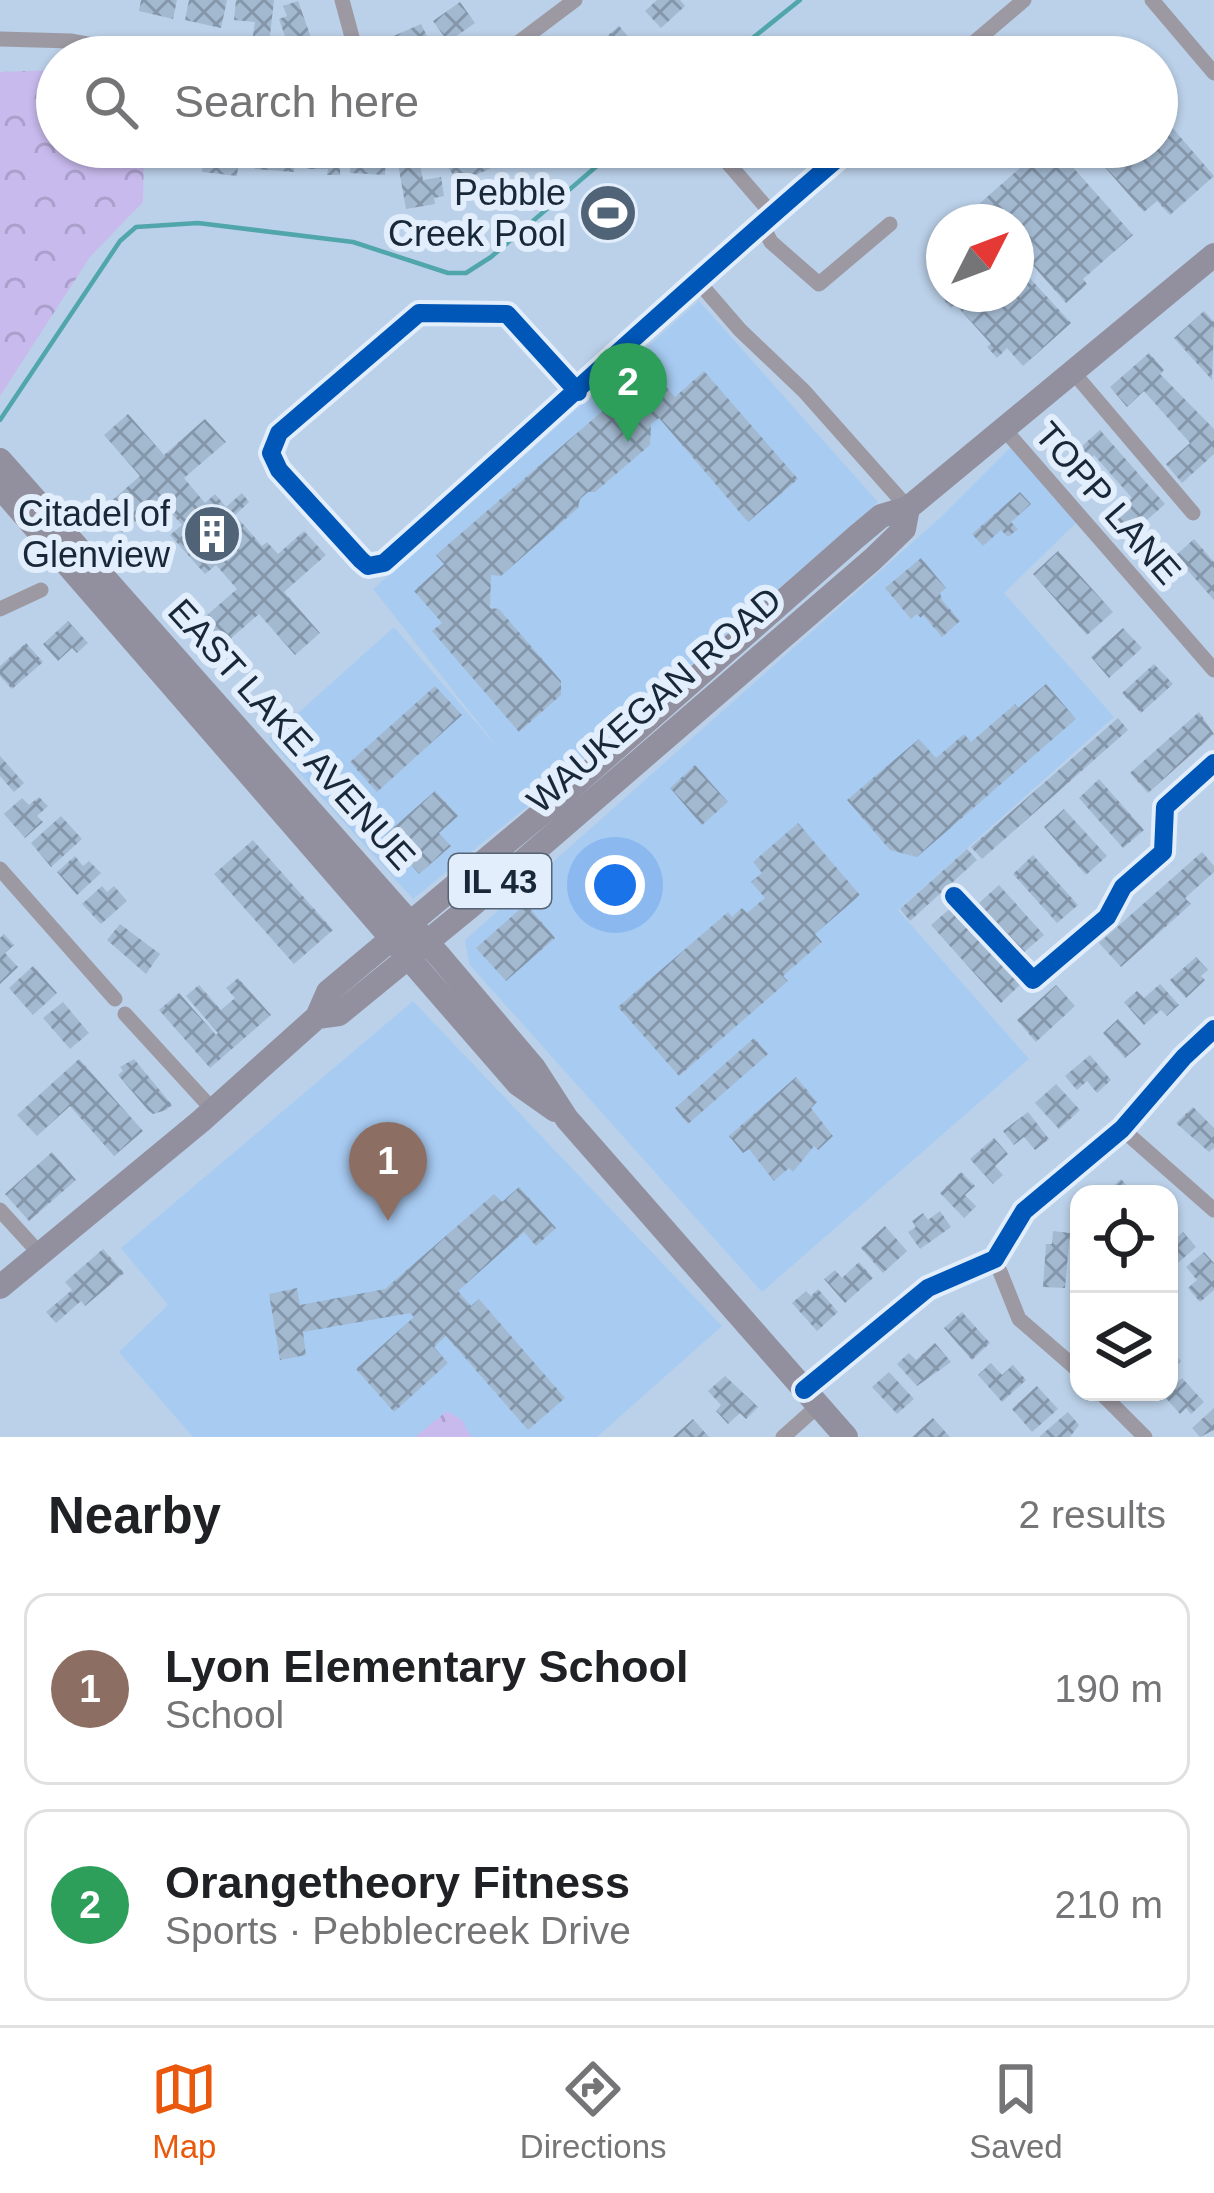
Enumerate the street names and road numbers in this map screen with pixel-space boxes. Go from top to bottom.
street label: TOPP LANE [1027,414,1189,592]
street label: WAUKEGAN ROAD [519,579,789,821]
street label: EAST LAKE AVENUE [160,591,424,877]
road number: IL 43 [449,854,551,908]

